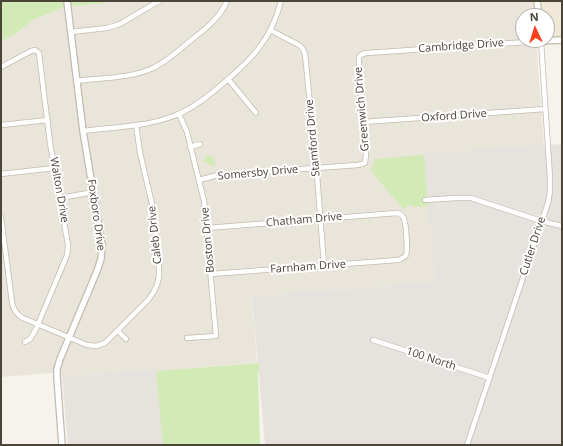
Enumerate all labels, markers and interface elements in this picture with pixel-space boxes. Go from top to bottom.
north arrow [515,8,555,48]
text: N [529,9,539,24]
street label: Cambridge Drive [418,36,504,56]
street label: Greenwich Drive [352,66,372,152]
street label: Stamford Drive [303,99,323,177]
street label: Oxford Drive [421,107,487,125]
street label: Walton Drive [47,156,71,224]
street label: Somersby Drive [217,163,299,183]
street label: Foxboro Drive [84,178,108,252]
street label: Caleb Drive [145,205,165,265]
street label: Boston Drive [199,207,217,273]
street label: Chatham Drive [265,210,343,230]
street label: Cutler Drive [517,215,549,277]
street label: Farnham Drive [270,258,346,276]
street label: 100 North [404,345,458,373]

